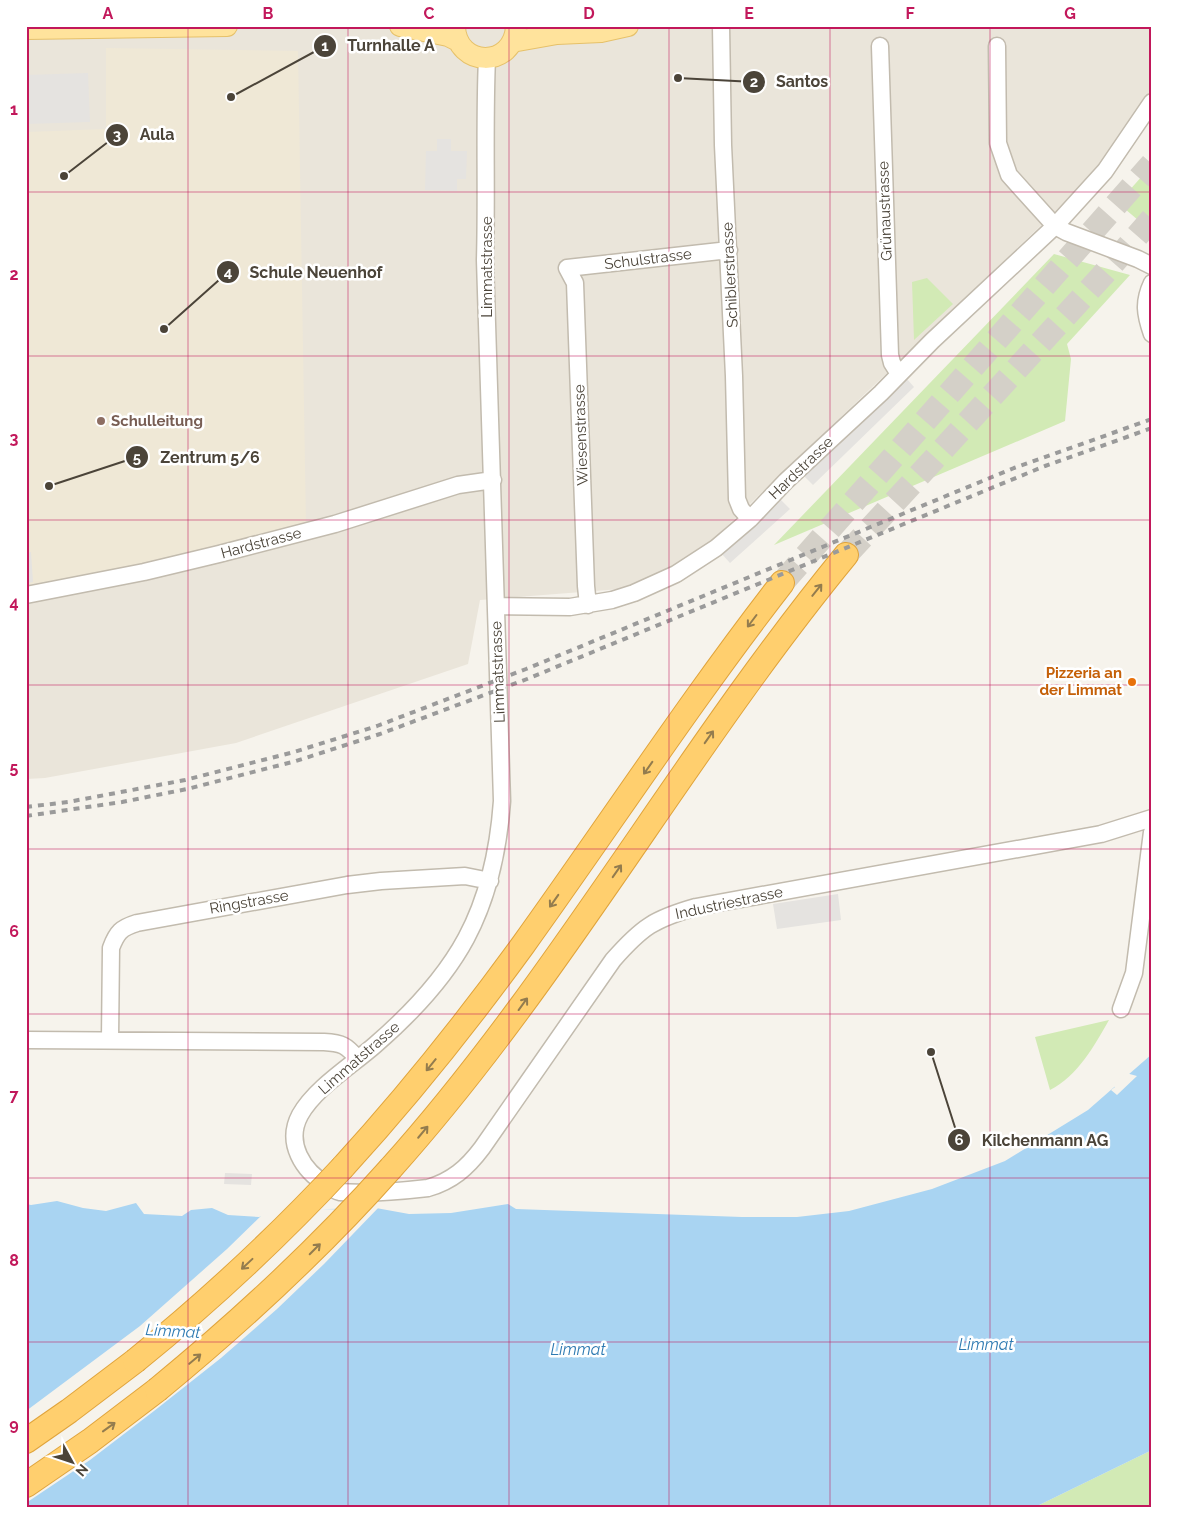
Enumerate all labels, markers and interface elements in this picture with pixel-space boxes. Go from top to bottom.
text: A [103,4,114,23]
text: B [263,4,274,23]
text: C [424,4,435,23]
text: D [583,4,595,23]
text: E [744,4,754,23]
text: F [905,4,915,23]
text: G [1064,4,1076,23]
callout: Turnhalle A [312,30,445,61]
text: Turnhalle A [347,36,435,55]
text: 1 [321,37,329,55]
callout: Santos [741,66,838,97]
text: Santos [776,72,828,91]
text: 2 [750,73,758,91]
text: 1 [10,100,18,119]
callout: Aula [104,119,184,150]
text: Aula [140,125,174,144]
text: 3 [113,126,121,144]
street label: Grünaustrasse [874,161,896,261]
street label: Limmatstrasse [478,216,496,318]
street label: Schiblerstrasse [718,222,742,328]
street label: Schulstrasse [603,245,693,273]
callout: Schule Neuenhof [215,256,393,287]
text: 4 [224,263,233,281]
text: Schule Neuenhof [250,263,384,282]
text: 2 [9,265,19,284]
street label: Wiesenstrasse [570,384,592,486]
place label: Schulleitung [111,412,203,430]
marker: Schulleitung [95,415,107,427]
text: 3 [10,429,19,448]
street label: Hardstrasse [765,433,837,503]
callout: Zentrum 5/6 [125,442,269,473]
text: Zentrum 5/6 [160,448,260,467]
text: 5 [133,449,141,467]
street label: Hardstrasse [219,524,303,562]
one-way arrow [812,584,823,597]
text: 4 [9,593,19,612]
one-way arrow [747,614,757,628]
street label: Limmatstrasse [487,621,509,723]
place label: Pizzeria an der Limmat [1039,664,1122,699]
marker: Pizzeria an der Limmat [1126,676,1138,688]
one-way arrow [704,730,714,744]
text: 5 [10,758,19,777]
one-way arrow [643,761,653,775]
one-way arrow [612,864,622,878]
street label: Industriestrasse [674,883,785,923]
street label: Ringstrasse [208,886,290,918]
one-way arrow [549,894,559,908]
text: 6 [9,922,19,941]
one-way arrow [518,997,528,1011]
street label: Limmatstrasse [315,1018,403,1098]
one-way arrow [426,1058,437,1071]
text: 7 [10,1086,19,1105]
callout: Kilchenmann AG [947,1124,1119,1155]
one-way arrow [418,1125,429,1138]
text: 6 [954,1131,964,1149]
text: Kilchenmann AG [982,1131,1108,1150]
one-way arrow [309,1243,321,1255]
text: 8 [9,1251,19,1270]
one-way arrow [241,1258,253,1270]
water label: Limmat [145,1320,202,1342]
water label: Limmat [958,1335,1014,1354]
water label: Limmat [550,1340,606,1359]
one-way arrow [188,1353,201,1364]
text: 9 [9,1415,19,1434]
one-way arrow [102,1421,115,1432]
north arrow [48,1436,98,1486]
text: N [72,1461,92,1480]

